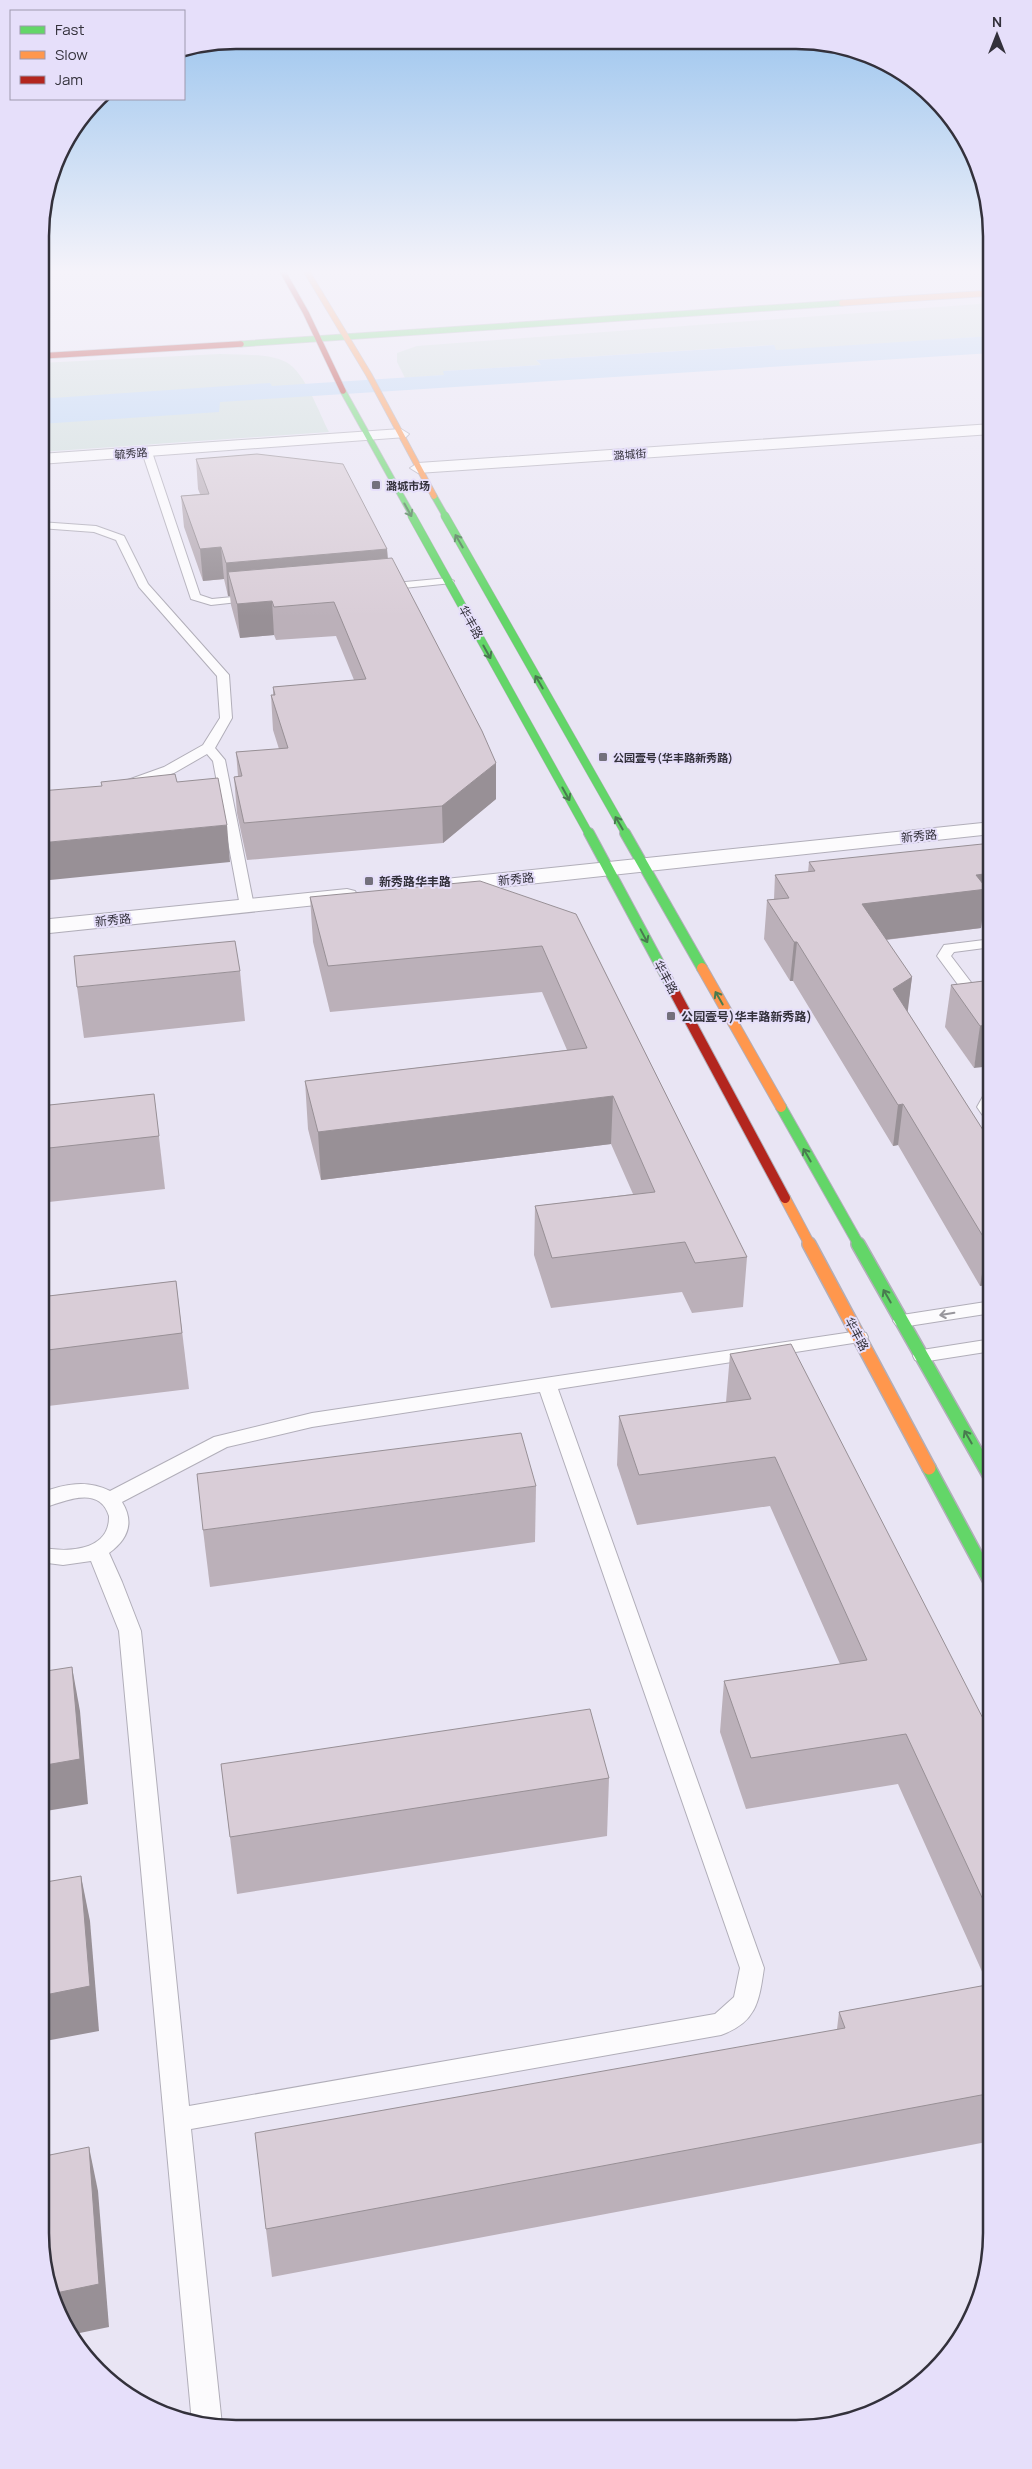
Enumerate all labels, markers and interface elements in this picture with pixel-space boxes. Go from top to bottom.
legend [10,10,185,100]
north arrow [972,10,1022,60]
text: N [992,12,1002,31]
text: Fast [55,19,84,40]
text: Slow [55,44,88,65]
text: Jam [55,69,83,90]
street label: 毓秀路 [114,444,148,462]
street label: 潞城街 [613,445,647,463]
place label: 潞城市场 [386,478,430,493]
marker: 潞城市场 [370,479,382,491]
one-way arrow [404,502,414,516]
one-way arrow [454,533,464,548]
street label: 华丰路 [455,602,487,642]
one-way arrow [483,644,493,658]
one-way arrow [534,675,544,690]
place label: 公园壹号(华丰路新秀路) [613,750,733,765]
marker: 公园壹号(华丰路新秀路) [597,751,609,763]
one-way arrow [562,786,572,800]
one-way arrow [614,817,624,831]
street label: 新秀路 [900,826,938,846]
street label: 新秀路 [497,869,535,889]
place label: 新秀路华丰路 [379,873,451,890]
marker: 新秀路华丰路 [363,875,375,887]
street label: 新秀路 [94,910,132,930]
one-way arrow [640,928,650,943]
street label: 华丰路 [650,957,682,997]
one-way arrow [713,992,723,1006]
place label: 公园壹号)华丰路新秀路) [681,1008,812,1025]
marker: 公园壹号)华丰路新秀路) [665,1010,677,1022]
one-way arrow [802,1148,812,1162]
one-way arrow [882,1290,892,1304]
one-way arrow [939,1309,955,1319]
street label: 华丰路 [841,1314,873,1354]
one-way arrow [962,1431,972,1445]

